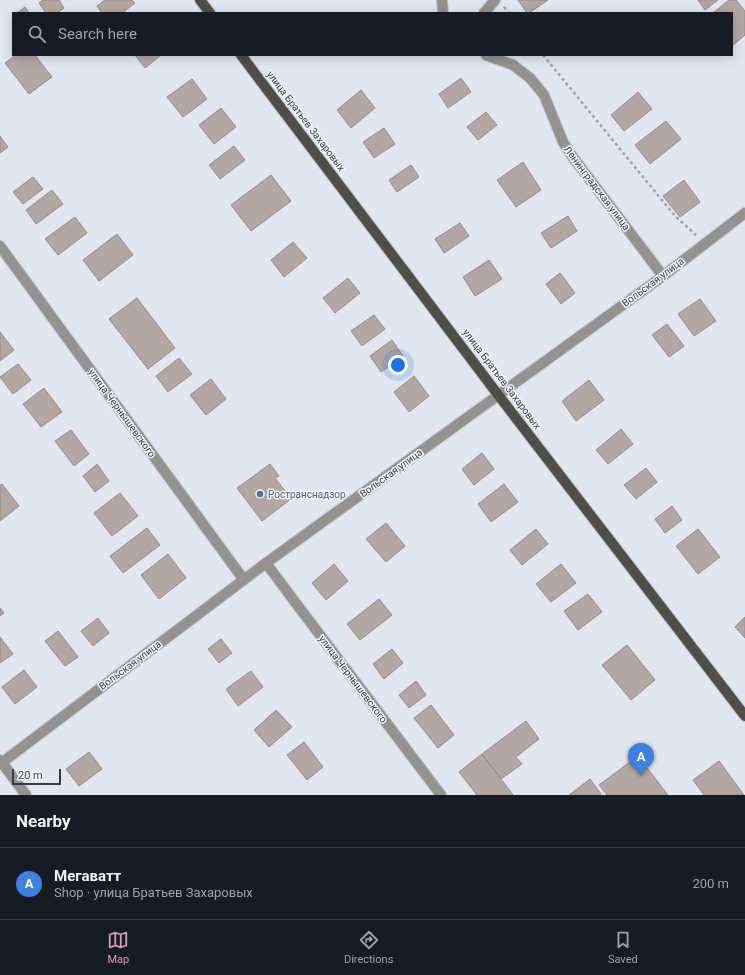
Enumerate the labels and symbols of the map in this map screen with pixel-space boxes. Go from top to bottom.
street label: улица Братьев Захаровых [265,69,347,173]
street label: Ленинградская улица [562,144,632,232]
street label: Вольская улица [620,255,686,309]
street label: улица Братьев Захаровых [461,327,543,431]
your location [388,355,408,375]
street label: улица Чернышевского [86,367,158,460]
street label: Вольская улица [358,447,424,499]
marker: Ространснадзор [255,489,265,499]
place label: Ространснадзор [268,489,346,500]
street label: улица Чернышевского [317,633,390,725]
street label: Вольская улица [97,638,163,692]
pin: A [628,743,654,776]
scale bar [12,767,61,786]

